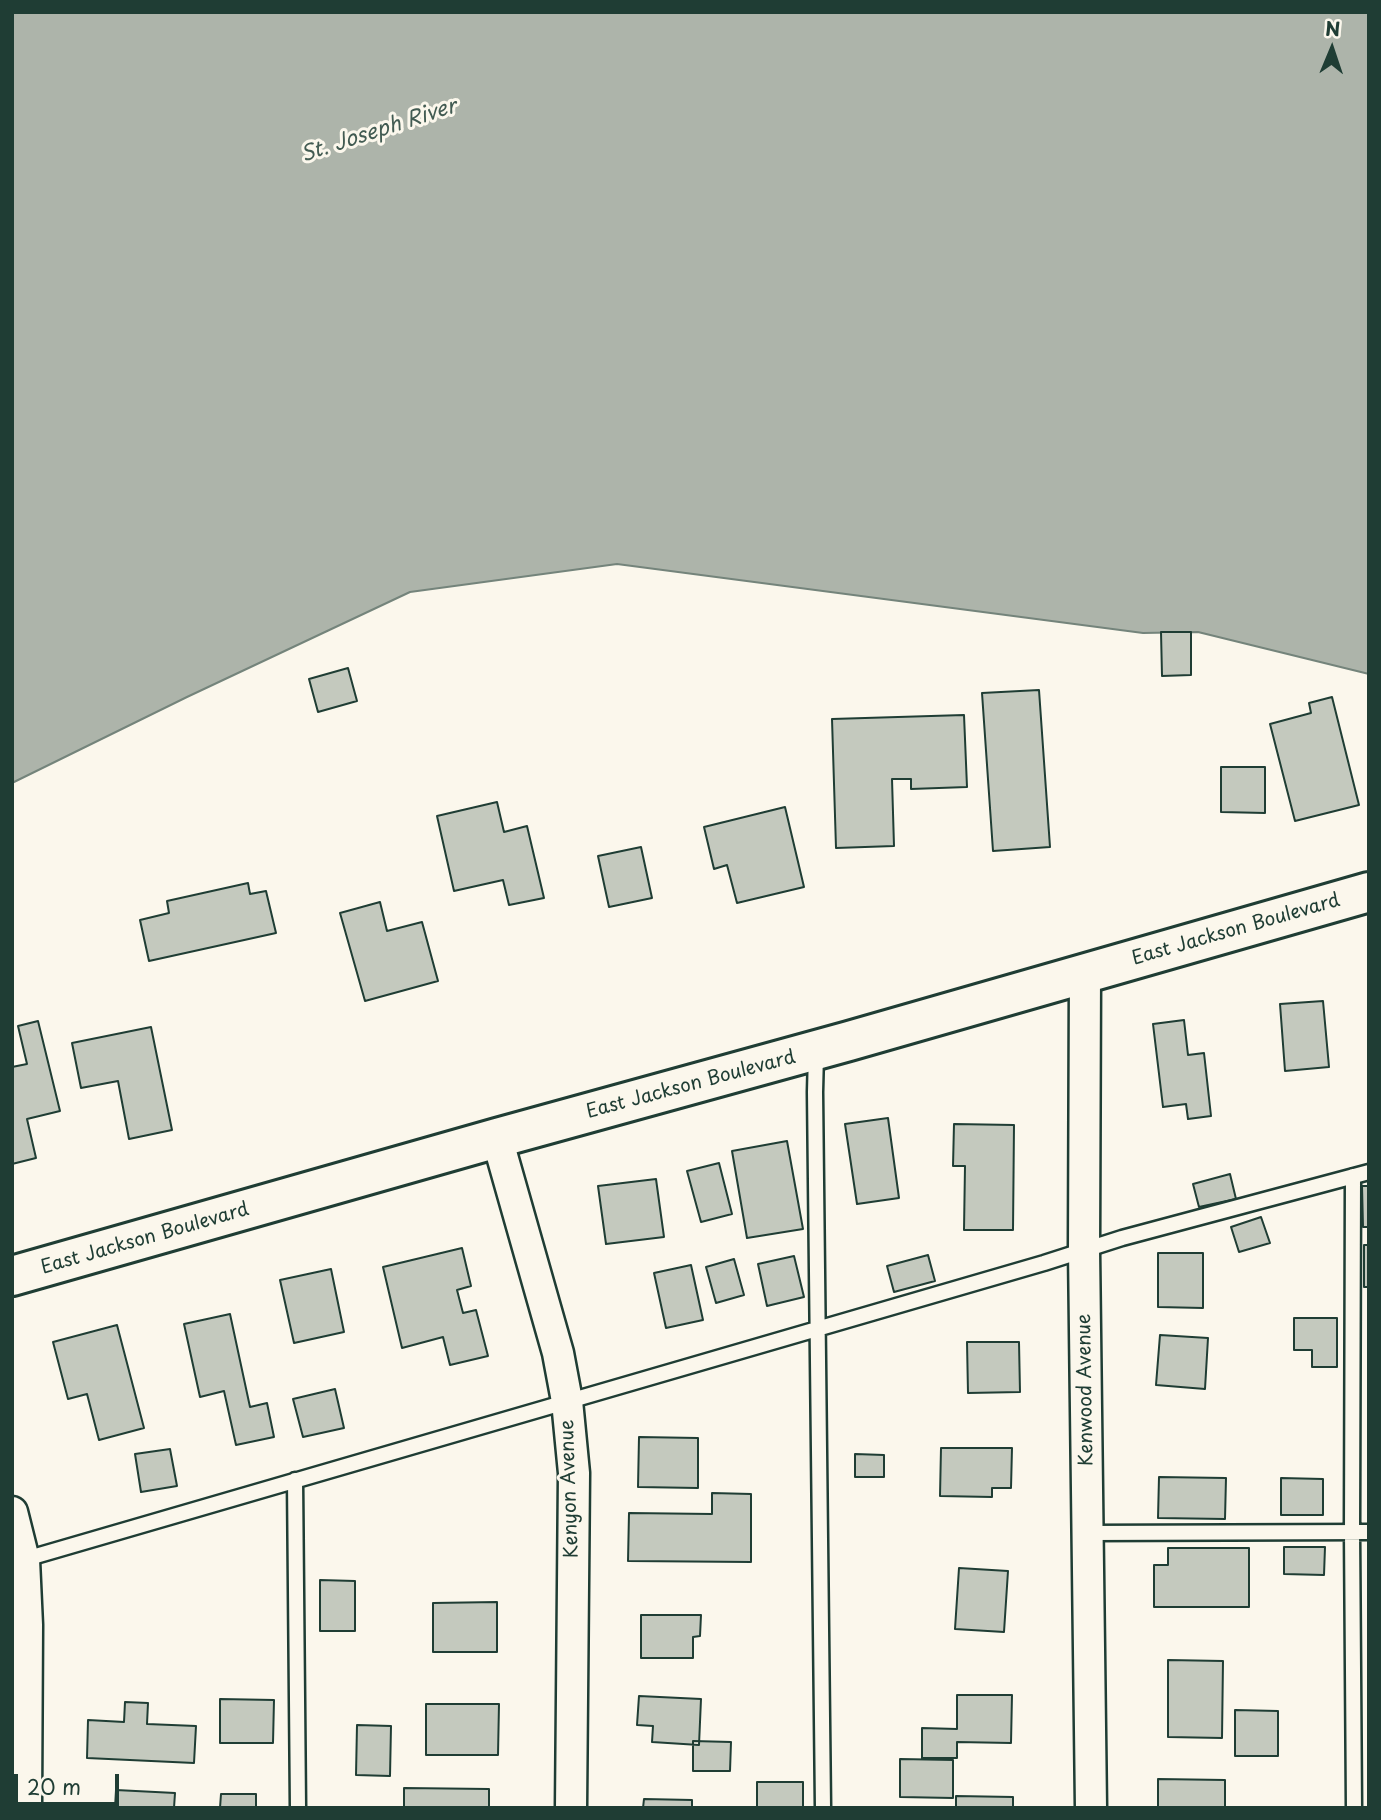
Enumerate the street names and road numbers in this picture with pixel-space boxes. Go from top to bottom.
street label: East Jackson Boulevard [1129,889,1343,971]
street label: East Jackson Boulevard [584,1046,798,1124]
street label: East Jackson Boulevard [38,1198,252,1280]
street label: Kenwood Avenue [1073,1313,1099,1467]
street label: Kenyon Avenue [556,1419,584,1559]

